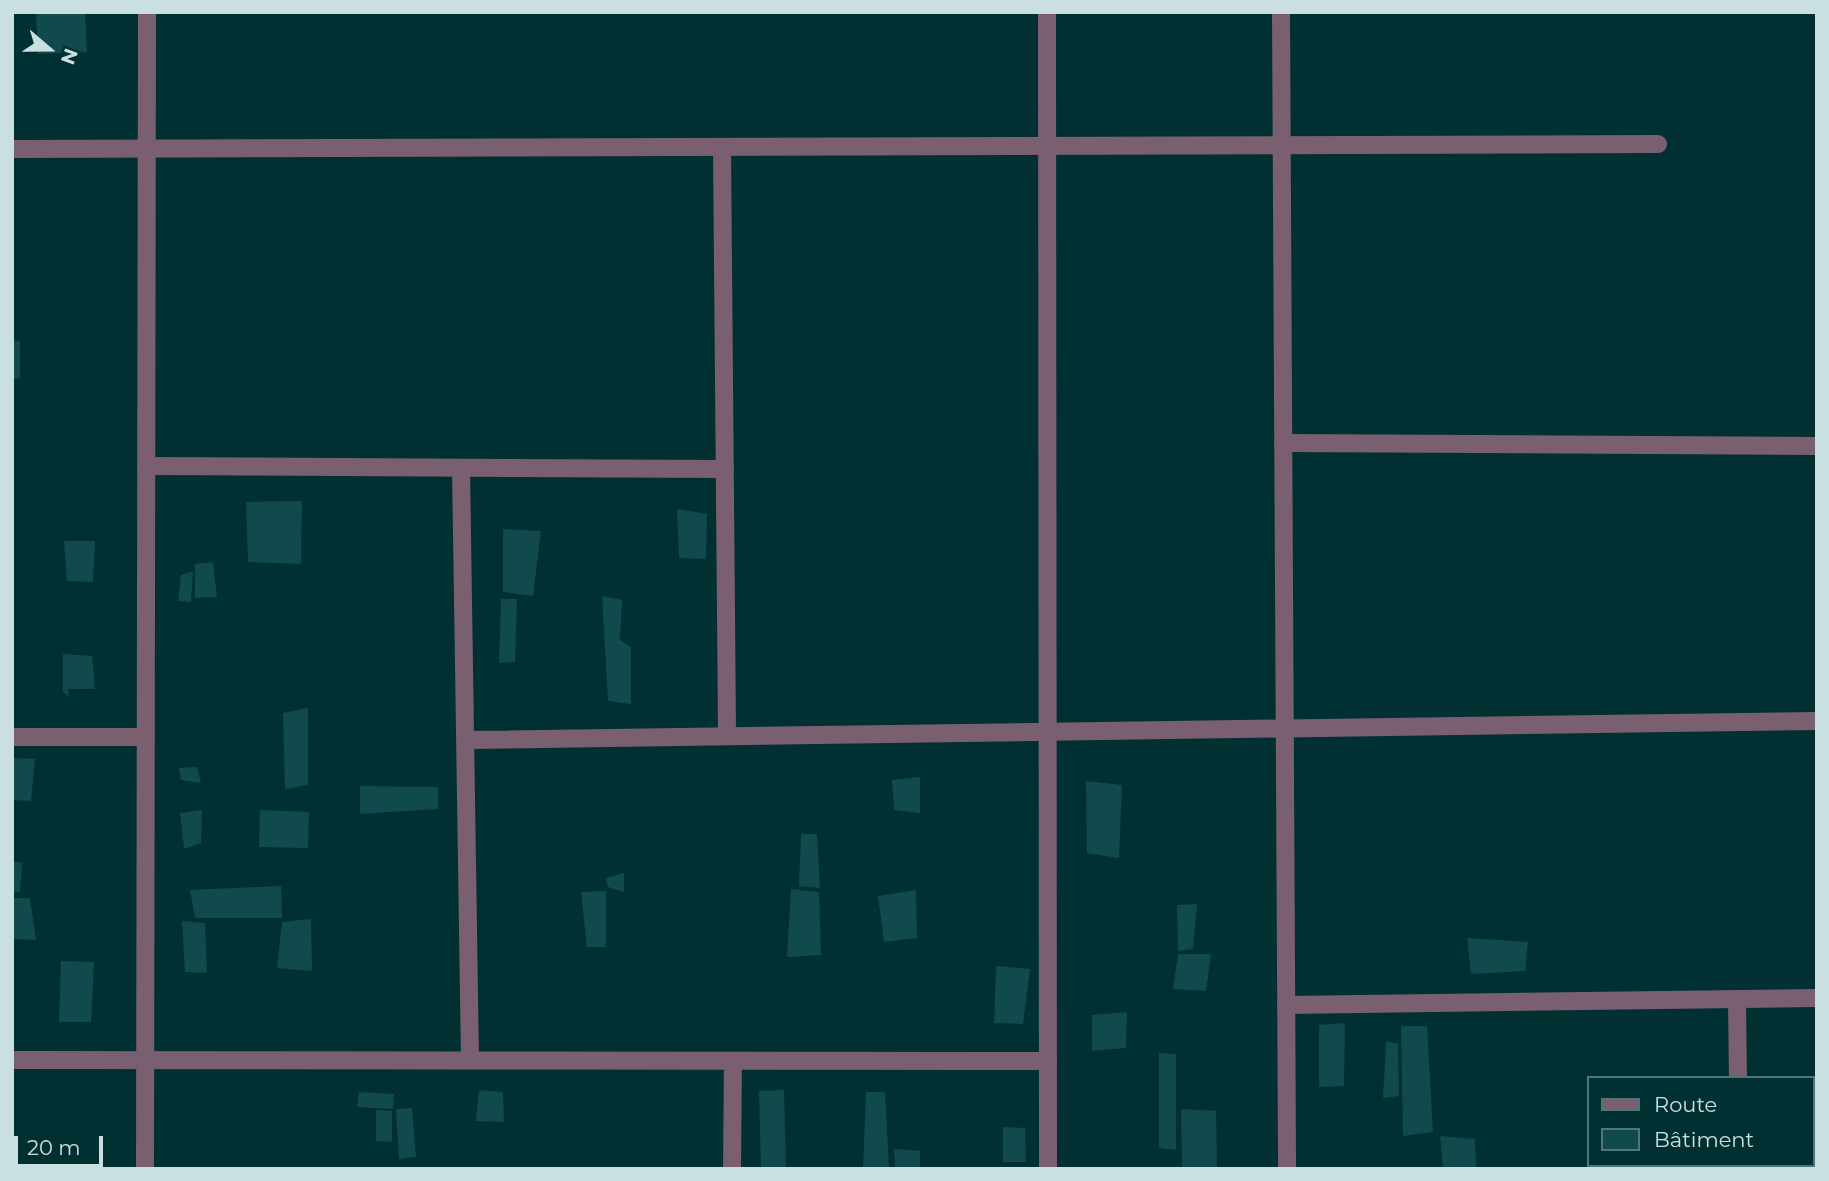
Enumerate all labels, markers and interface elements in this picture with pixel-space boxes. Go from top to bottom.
north arrow [14,14,84,84]
text: N [56,45,83,67]
legend [1588,1076,1815,1167]
text: Route [1654,1092,1717,1117]
scale bar [18,1122,107,1166]
text: Bâtiment [1654,1127,1754,1152]
text: 20 m [27,1135,81,1160]

